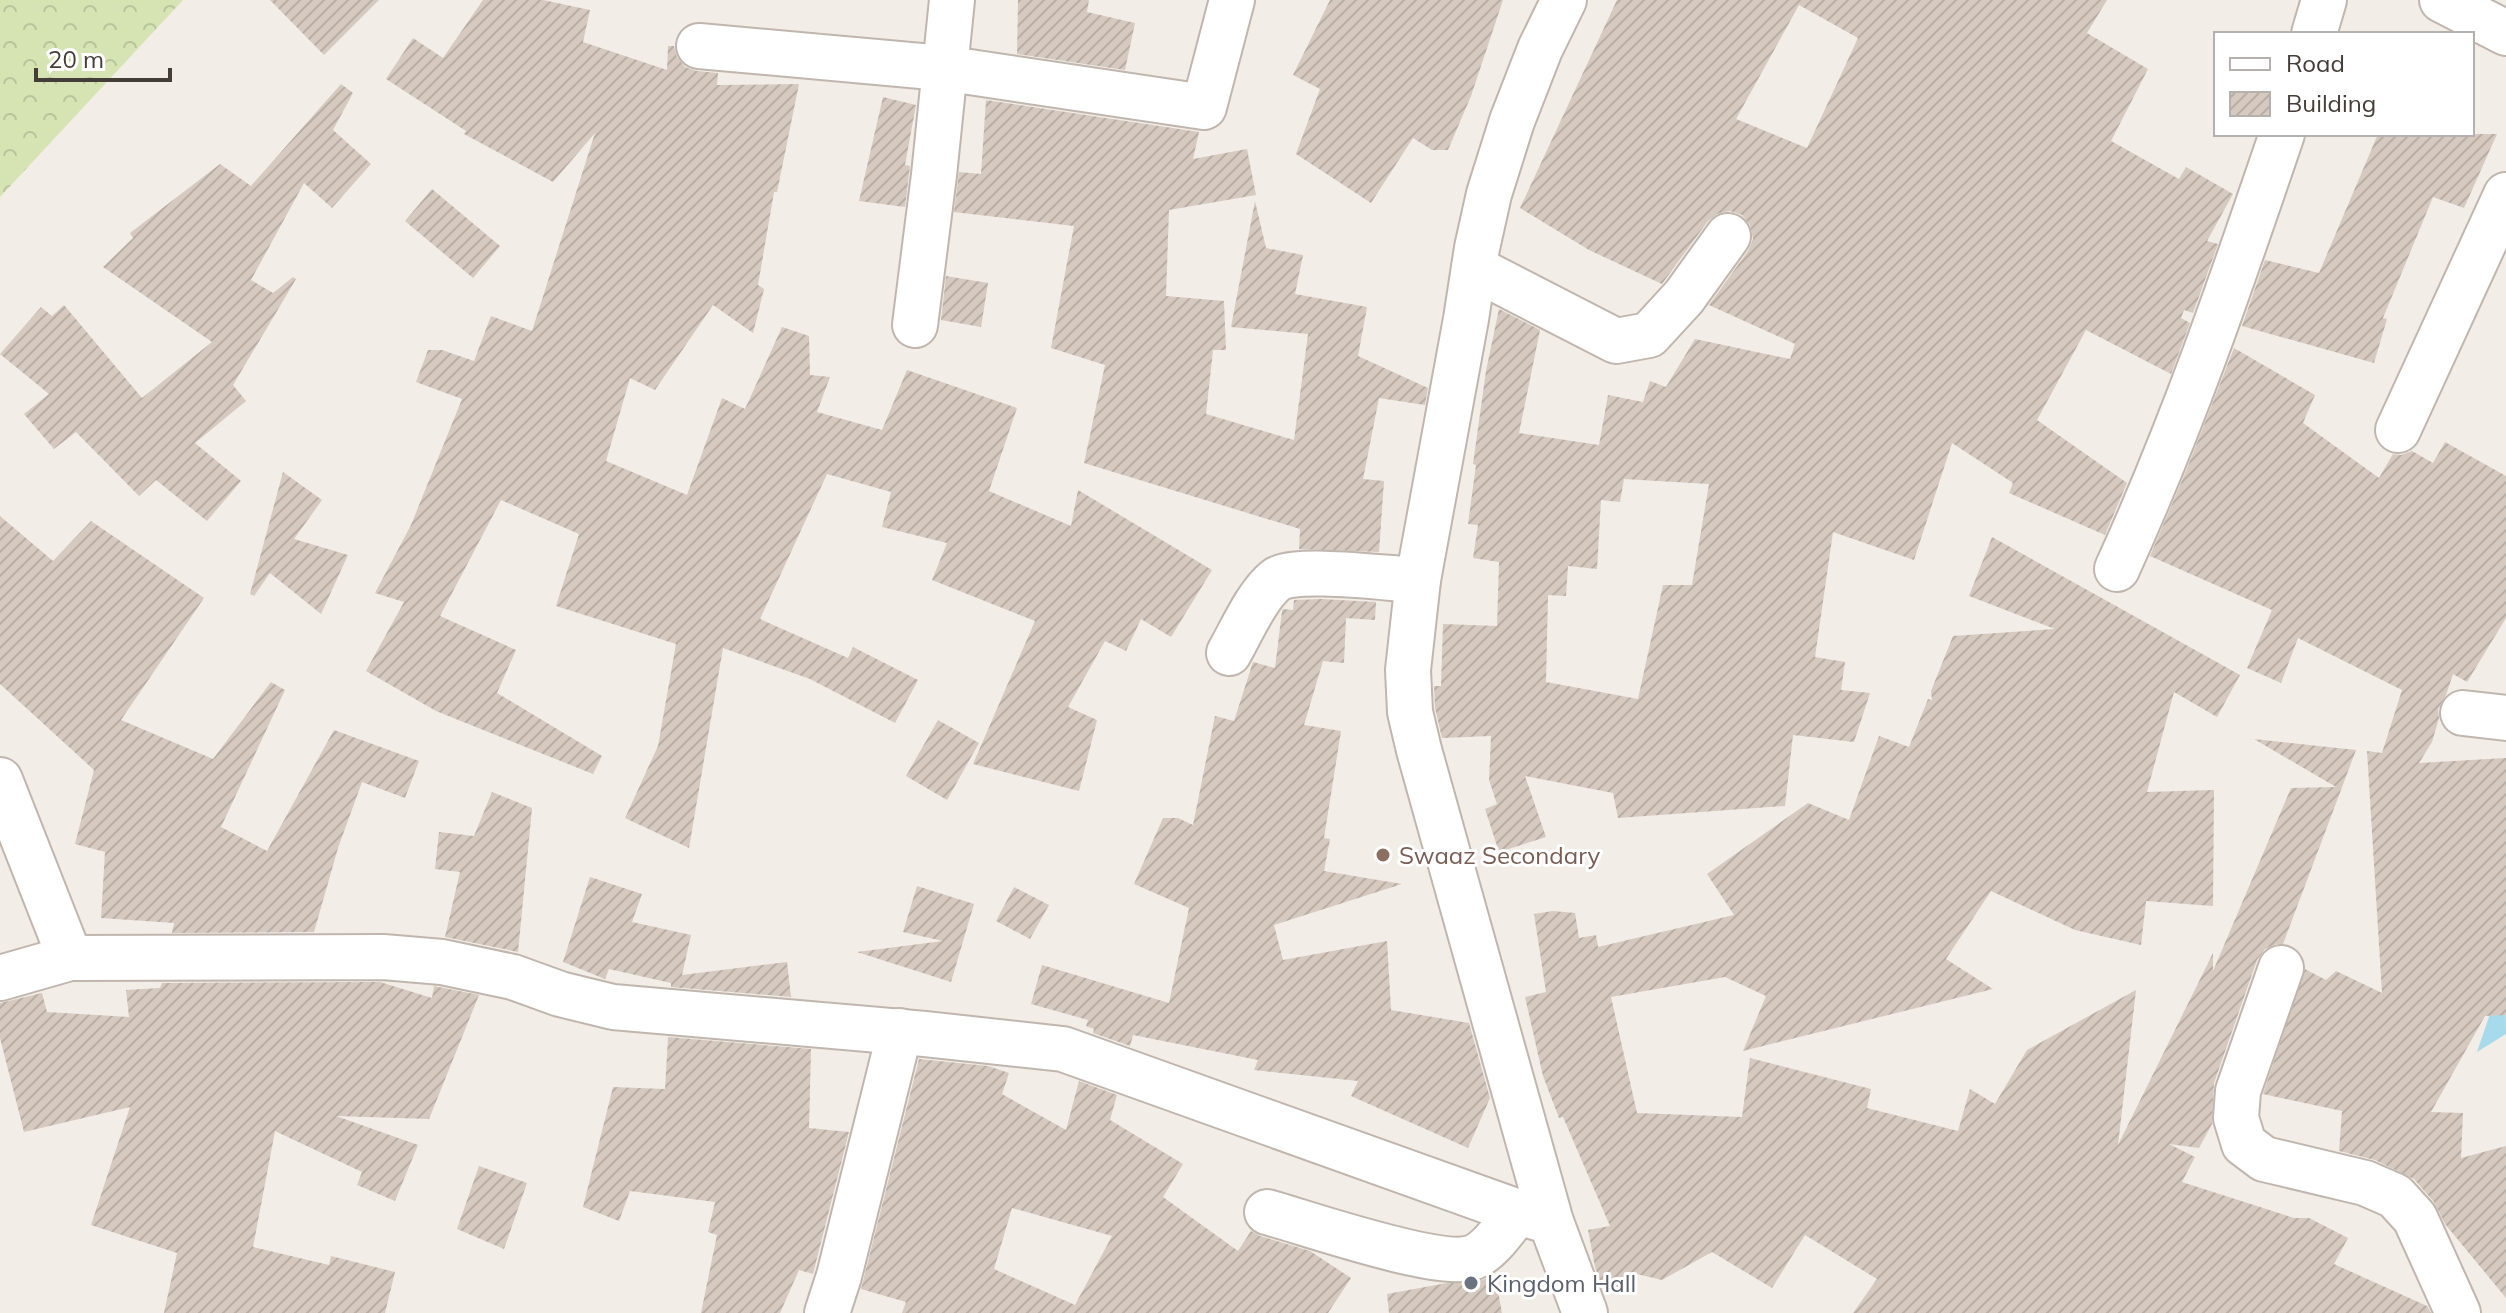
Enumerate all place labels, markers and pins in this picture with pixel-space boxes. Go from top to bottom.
place label: Swaaz Secondary [1399,840,1601,870]
marker: Swaaz Secondary [1374,846,1392,864]
place label: Kingdom Hall [1487,1268,1636,1298]
marker: Kingdom Hall [1462,1274,1480,1292]

